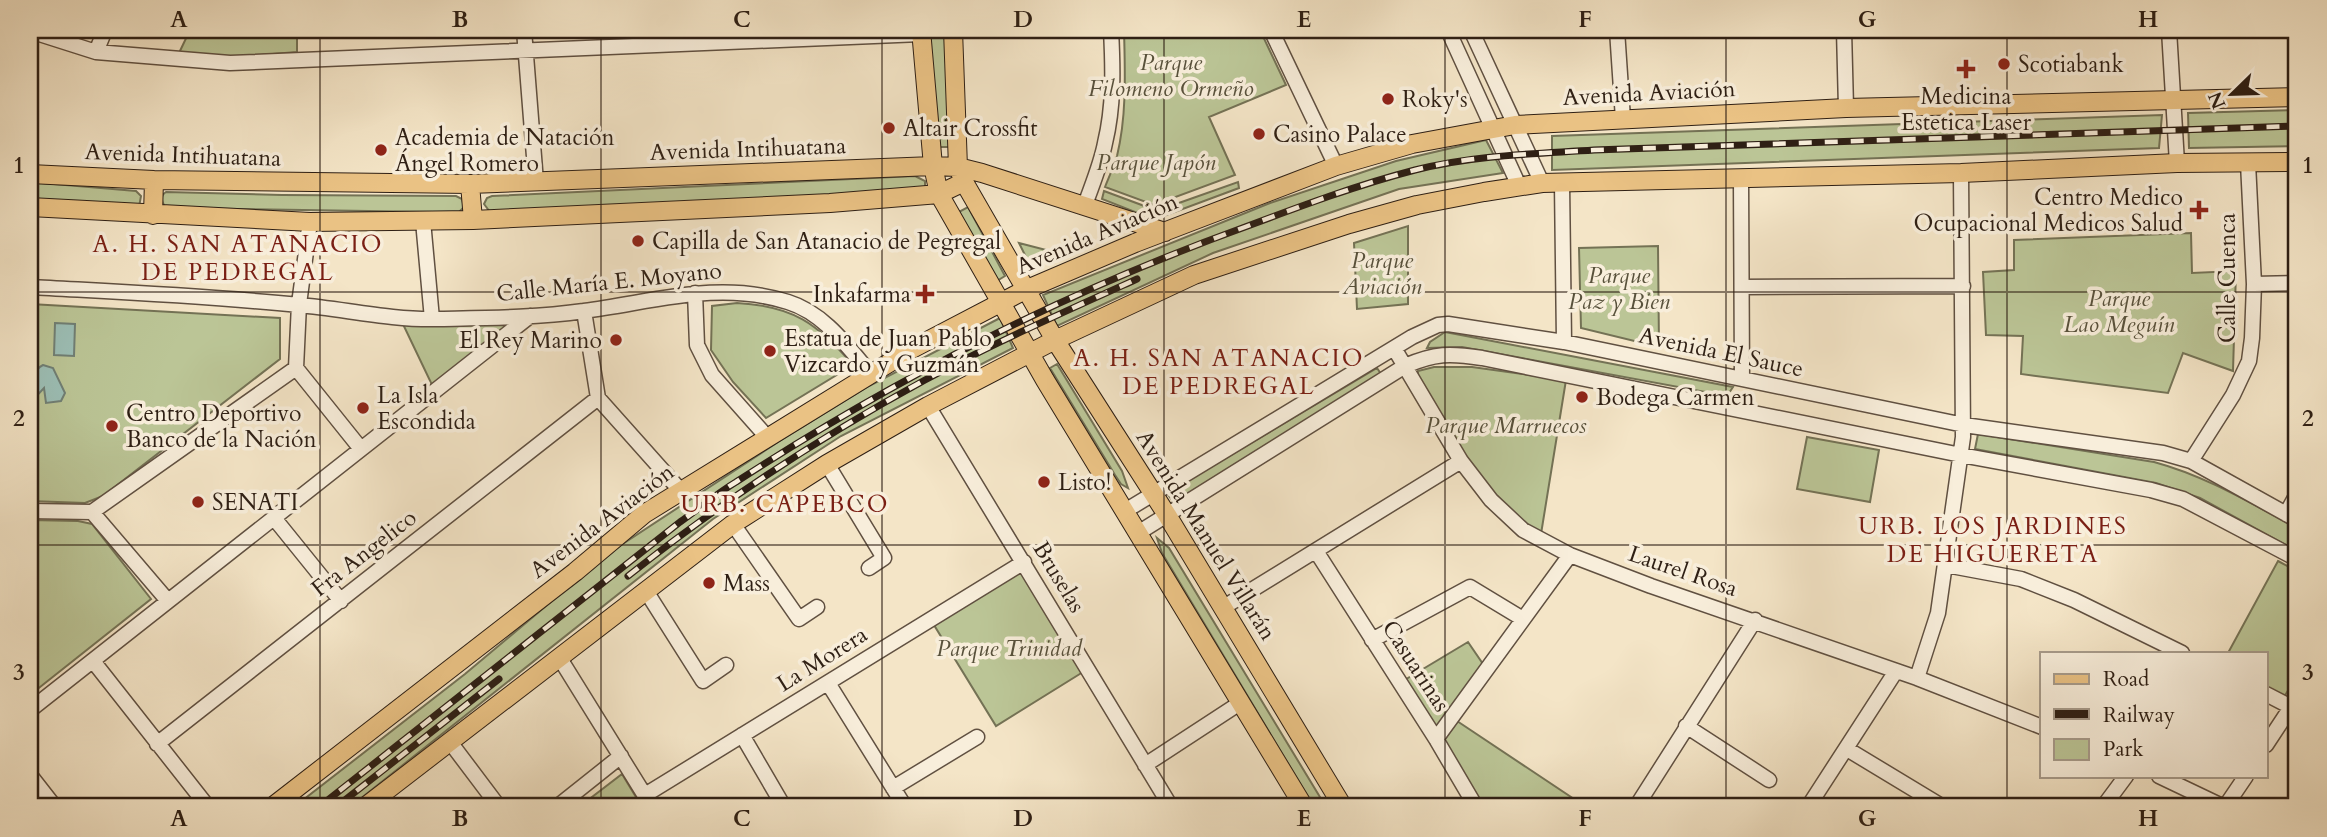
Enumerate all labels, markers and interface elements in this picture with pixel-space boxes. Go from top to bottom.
text: A [170,4,188,35]
text: B [452,4,468,35]
text: C [733,4,751,35]
text: D [1013,4,1033,35]
text: E [1297,4,1311,35]
text: F [1578,4,1592,35]
text: G [1858,4,1877,35]
text: H [2138,4,2158,35]
park label: Parque Filomeno Ormeño [1088,47,1254,104]
place label: Scotiabank [2018,49,2124,80]
marker: Scotiabank [1996,56,2012,72]
marker: Medicina Estetica Laser [1956,59,1976,79]
north arrow [2198,60,2268,130]
street label: Avenida Aviación [1562,73,1736,113]
place label: Medicina Estetica Laser [1901,81,2032,138]
place label: Roky's [1402,84,1468,115]
text: N [2202,87,2232,113]
marker: Roky's [1380,91,1396,107]
place label: Altair Crossfit [903,113,1037,144]
place label: Casino Palace [1273,119,1407,150]
marker: Altair Crossfit [881,120,897,136]
place label: Academia de Natación Ángel Romero [395,122,615,179]
marker: Casino Palace [1251,126,1267,142]
street label: Avenida Intihuatana [649,130,847,168]
street label: Avenida Intihuatana [84,136,282,174]
marker: Academia de Natación Ángel Romero [373,142,389,158]
park label: Parque Japón [1096,147,1216,178]
text: 1 [13,150,25,181]
text: 1 [2302,150,2314,181]
place label: Centro Medico Ocupacional Medicos Salud [1914,182,2184,239]
street label: Avenida Aviación [1011,186,1183,282]
marker: Centro Medico Ocupacional Medicos Salud [2189,200,2209,220]
street label: Calle Cuenca [2212,213,2243,343]
place label: Capilla de San Atanacio de Pegregal [652,226,1001,257]
district label: A. H. SAN ATANACIO DE PEDREGAL [93,228,383,289]
marker: Capilla de San Atanacio de Pegregal [630,233,646,249]
park label: Parque Aviación [1341,245,1422,302]
street label: Calle María E. Moyano [495,255,723,309]
park label: Parque Paz y Bien [1568,260,1671,317]
place label: Inkafarma [813,279,911,310]
park label: Parque Lao Meguín [2064,283,2175,340]
marker: Inkafarma [917,286,933,302]
street label: Avenida El Sauce [1636,319,1806,385]
place label: Estatua de Juan Pablo Vizcardo y Guzmán [784,323,992,380]
place label: El Rey Marino [459,325,602,356]
marker: El Rey Marino [608,332,624,348]
district label: A. H. SAN ATANACIO DE PEDREGAL [1074,342,1364,403]
marker: Estatua de Juan Pablo Vizcardo y Guzmán [762,343,778,359]
place label: La Isla Escondida [377,380,476,437]
place label: Bodega Carmen [1596,382,1755,413]
marker: Bodega Carmen [1574,389,1590,405]
place label: Centro Deportivo Banco de la Nación [126,398,317,455]
marker: La Isla Escondida [355,400,371,416]
text: 2 [13,403,25,434]
text: 2 [2302,403,2314,434]
park label: Parque Marruecos [1425,410,1587,441]
marker: Centro Deportivo Banco de la Nación [104,418,120,434]
street label: Avenida Manuel Villarán [1129,424,1283,646]
street label: Avenida Aviación [524,456,680,586]
place label: Listo! [1058,467,1111,498]
marker: Listo! [1036,474,1052,490]
place label: SENATI [212,487,298,518]
district label: URB. CAPEBCO [681,488,889,521]
marker: SENATI [190,494,206,510]
street label: Fra Angelico [305,502,423,604]
district label: URB. LOS JARDINES DE HIGUERETA [1858,510,2128,571]
street label: Bruselas [1026,535,1092,619]
street label: Laurel Rosa [1624,538,1742,604]
place label: Mass [723,568,770,599]
marker: Mass [701,575,717,591]
street label: Casuarinas [1375,614,1457,718]
street label: La Morera [771,619,873,699]
park label: Parque Trinidad [936,633,1083,664]
legend [2040,652,2268,778]
text: 3 [13,657,25,688]
text: 3 [2302,657,2314,688]
text: Road [2103,665,2149,694]
text: Railway [2103,701,2175,730]
text: Park [2103,735,2144,764]
text: A [170,803,188,834]
text: B [452,803,468,834]
text: C [733,803,751,834]
text: D [1013,803,1033,834]
text: E [1297,803,1311,834]
text: F [1578,803,1592,834]
text: G [1858,803,1877,834]
text: H [2138,803,2158,834]

